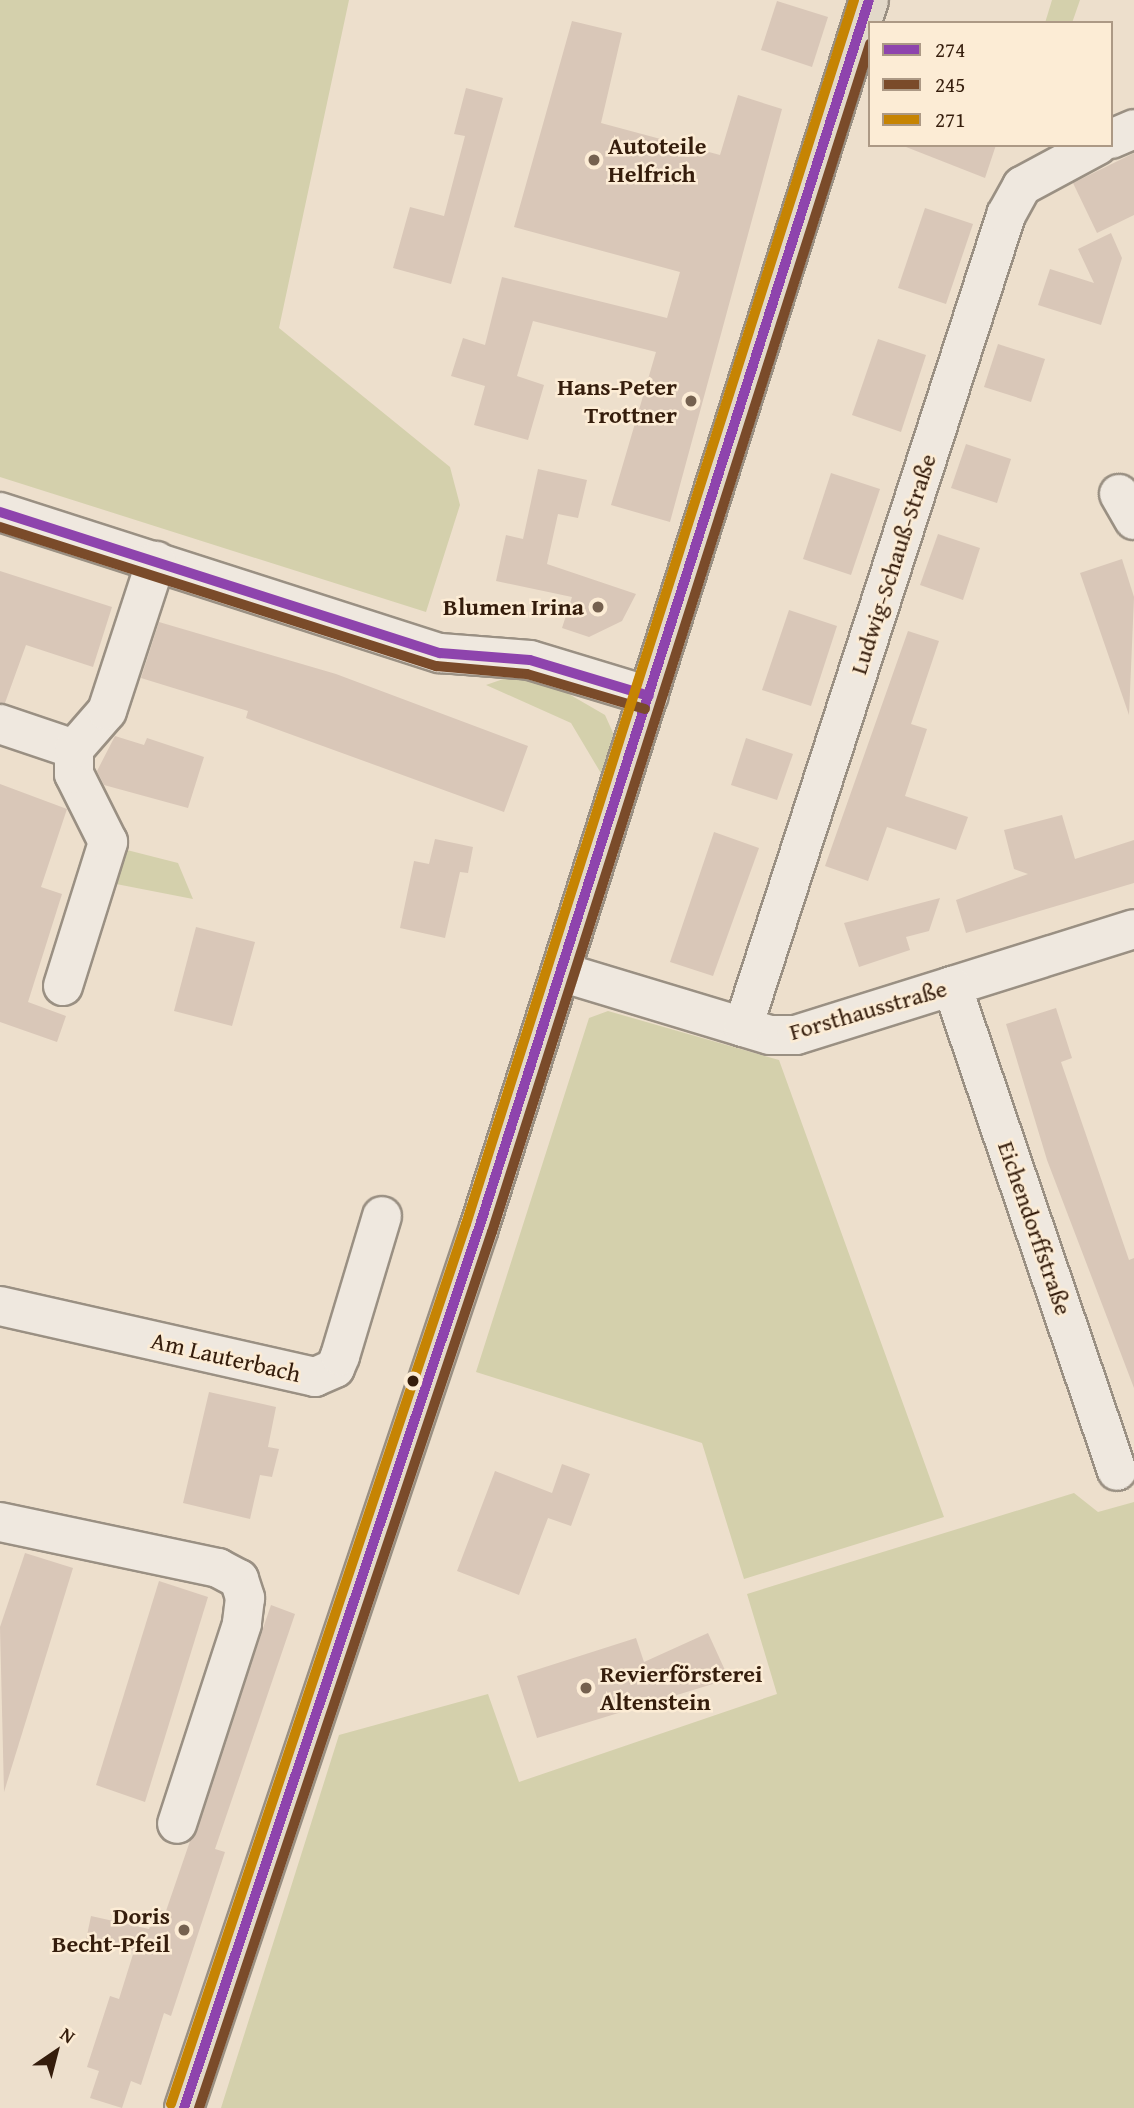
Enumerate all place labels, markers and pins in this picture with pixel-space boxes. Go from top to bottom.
place label: Autoteile Helfrich [608,132,707,188]
marker: Autoteile Helfrich [586,152,602,168]
place label: Hans-Peter Trottner [557,373,677,429]
marker: Hans-Peter Trottner [683,393,699,409]
place label: Blumen Irina [443,593,584,621]
marker: Blumen Irina [590,599,606,615]
unlabelled marker [406,1374,420,1388]
place label: Revierförsterei Altenstein [600,1660,762,1716]
marker: Revierförsterei Altenstein [578,1680,594,1696]
place label: Doris Becht-Pfeil [52,1902,170,1958]
marker: Doris Becht-Pfeil [176,1922,192,1938]

